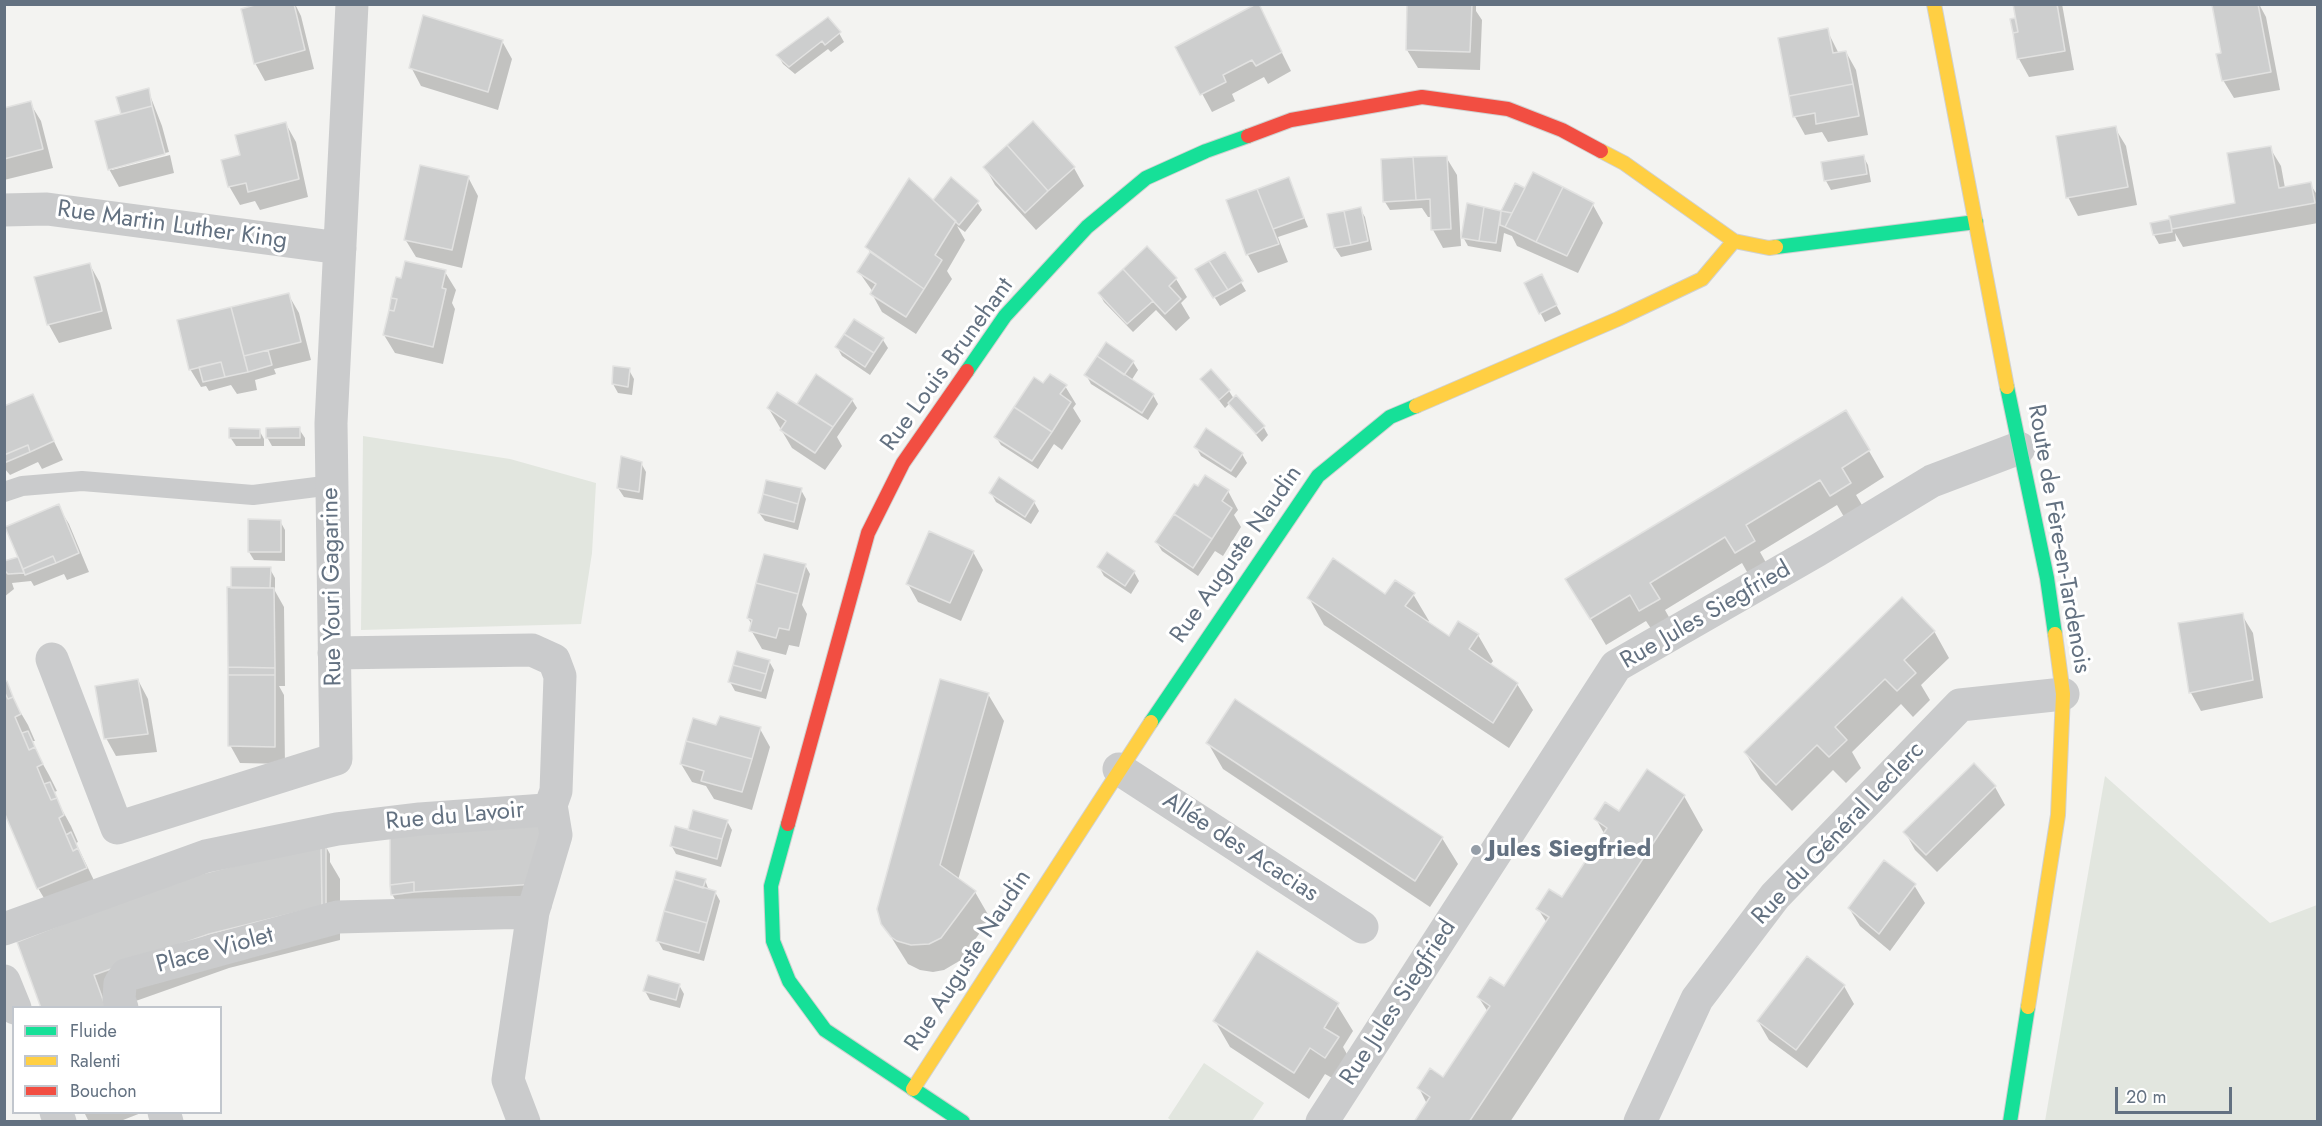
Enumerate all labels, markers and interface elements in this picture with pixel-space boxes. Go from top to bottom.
street label: Rue Martin Luther King [55,196,289,256]
street label: Rue Louis Brunehant [876,273,1020,457]
street label: Route de Fère-en-Tardenois [2020,402,2096,676]
street label: Rue Auguste Naudin [1165,461,1309,649]
street label: Rue Youri Gagarine [317,487,349,687]
street label: Rue Jules Siegfried [1616,556,1796,676]
street label: Rue du Général Leclerc [1747,737,1931,931]
street label: Allée des Acacias [1157,787,1323,909]
street label: Rue du Lavoir [384,797,526,837]
place label: Jules Siegfried [1488,836,1651,864]
marker: Jules Siegfried [1469,843,1483,857]
street label: Rue Auguste Naudin [900,865,1038,1057]
street label: Rue Jules Siegfried [1335,915,1463,1091]
street label: Place Violet [153,922,277,980]
legend [12,1006,222,1114]
text: Fluide [70,1018,117,1044]
text: Ralenti [70,1048,121,1074]
scale bar [2118,1075,2235,1113]
text: Bouchon [70,1078,137,1104]
text: 20 m [2126,1084,2166,1110]

